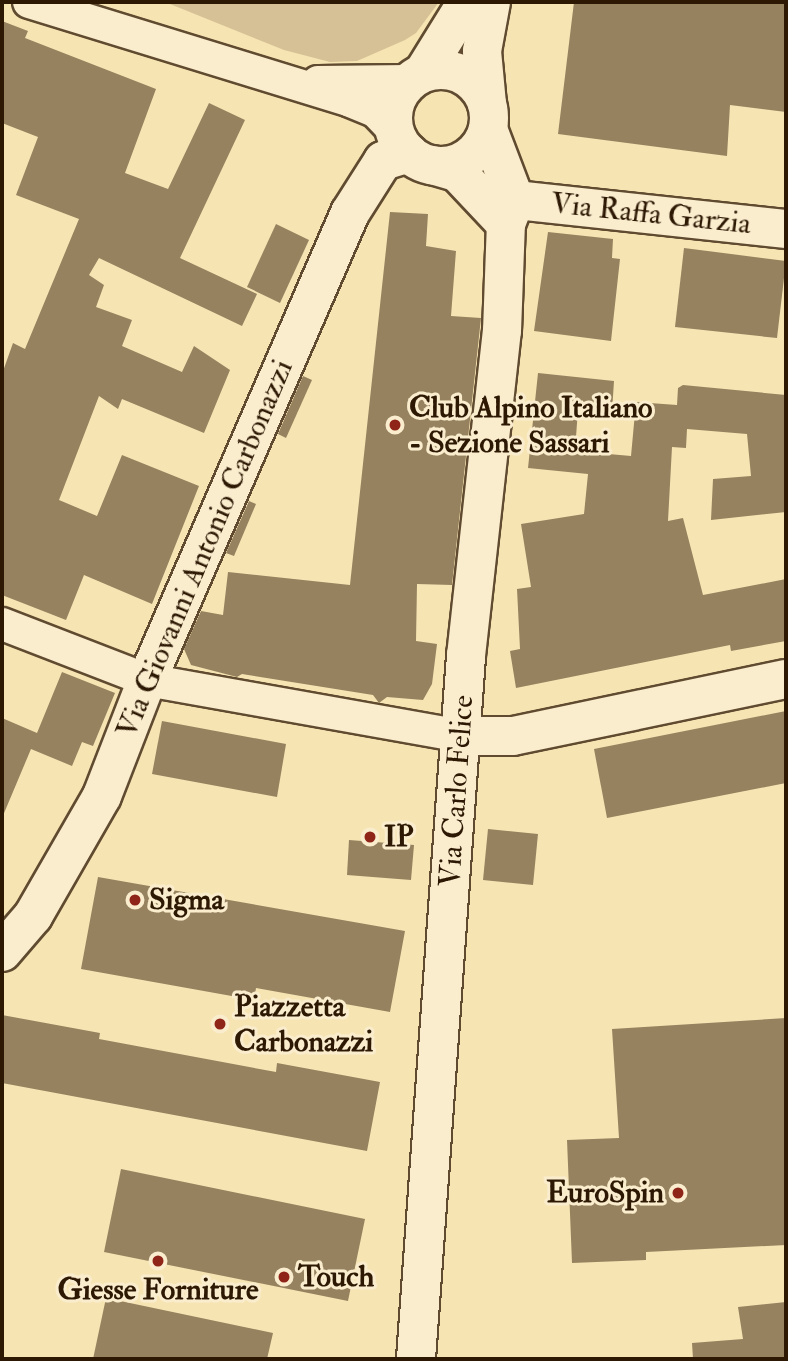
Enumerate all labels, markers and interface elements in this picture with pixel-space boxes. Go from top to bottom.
street label: Via Raffa Garzia [549,186,753,242]
street label: Via Giovanni Antonio Carbonazzi [109,355,301,743]
place label: Club Alpino Italiano - Sezione Sassari [409,390,653,460]
marker: Club Alpino Italiano - Sezione Sassari [387,417,403,433]
street label: Via Carlo Felice [432,694,482,888]
place label: IP [384,819,414,855]
marker: IP [362,829,378,845]
place label: Sigma [149,882,224,918]
marker: Sigma [127,892,143,908]
place label: Piazzetta Carbonazzi [234,989,373,1060]
marker: Piazzetta Carbonazzi [212,1016,228,1032]
place label: EuroSpin [546,1175,664,1211]
marker: EuroSpin [670,1185,686,1201]
marker: Giesse Forniture [150,1253,166,1269]
place label: Touch [298,1259,374,1295]
marker: Touch [276,1269,292,1285]
place label: Giesse Forniture [58,1272,258,1308]

